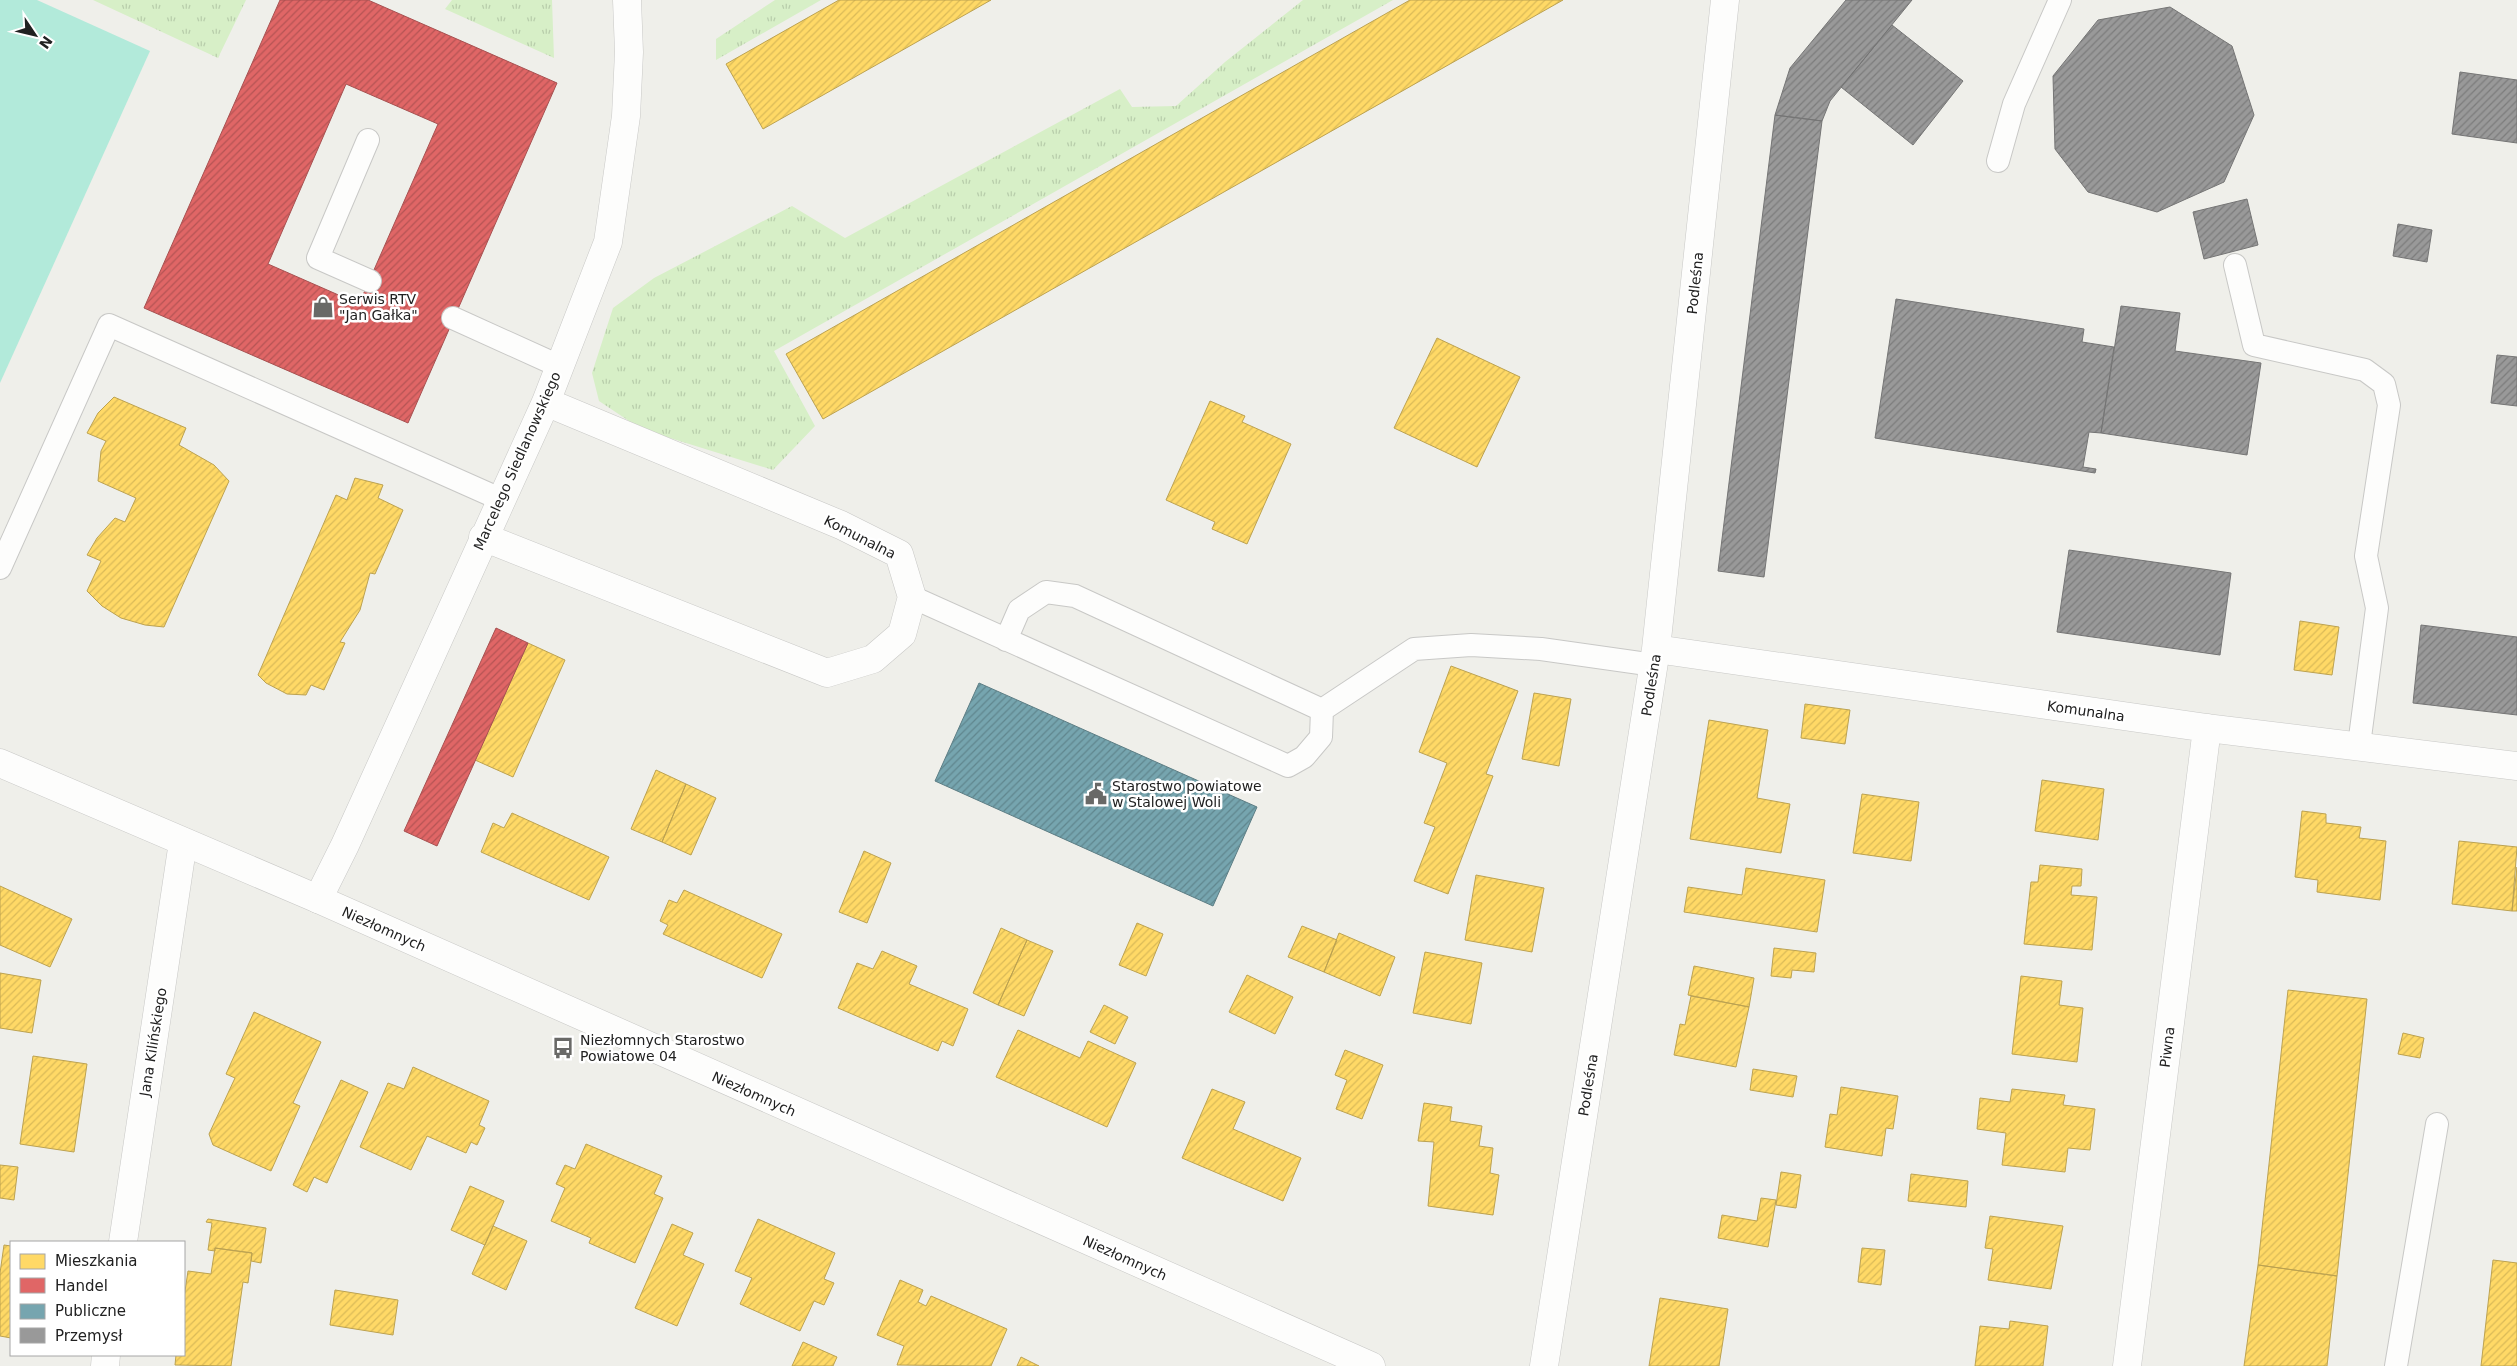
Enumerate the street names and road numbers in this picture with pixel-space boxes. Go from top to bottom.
street label: Podleśna [1684,251,1706,315]
street label: Marcelego Siedlanowskiego [470,369,564,553]
street label: Komunalna [821,512,899,562]
street label: Podleśna [1638,653,1664,717]
street label: Komunalna [2046,698,2126,724]
street label: Niezłomnych [340,903,428,955]
street label: Jana Kilińskiego [136,987,169,1098]
street label: Piwna [2157,1026,2177,1068]
street label: Podleśna [1575,1053,1601,1117]
street label: Niezłomnych [710,1068,798,1120]
street label: Niezłomnych [1081,1232,1169,1284]

